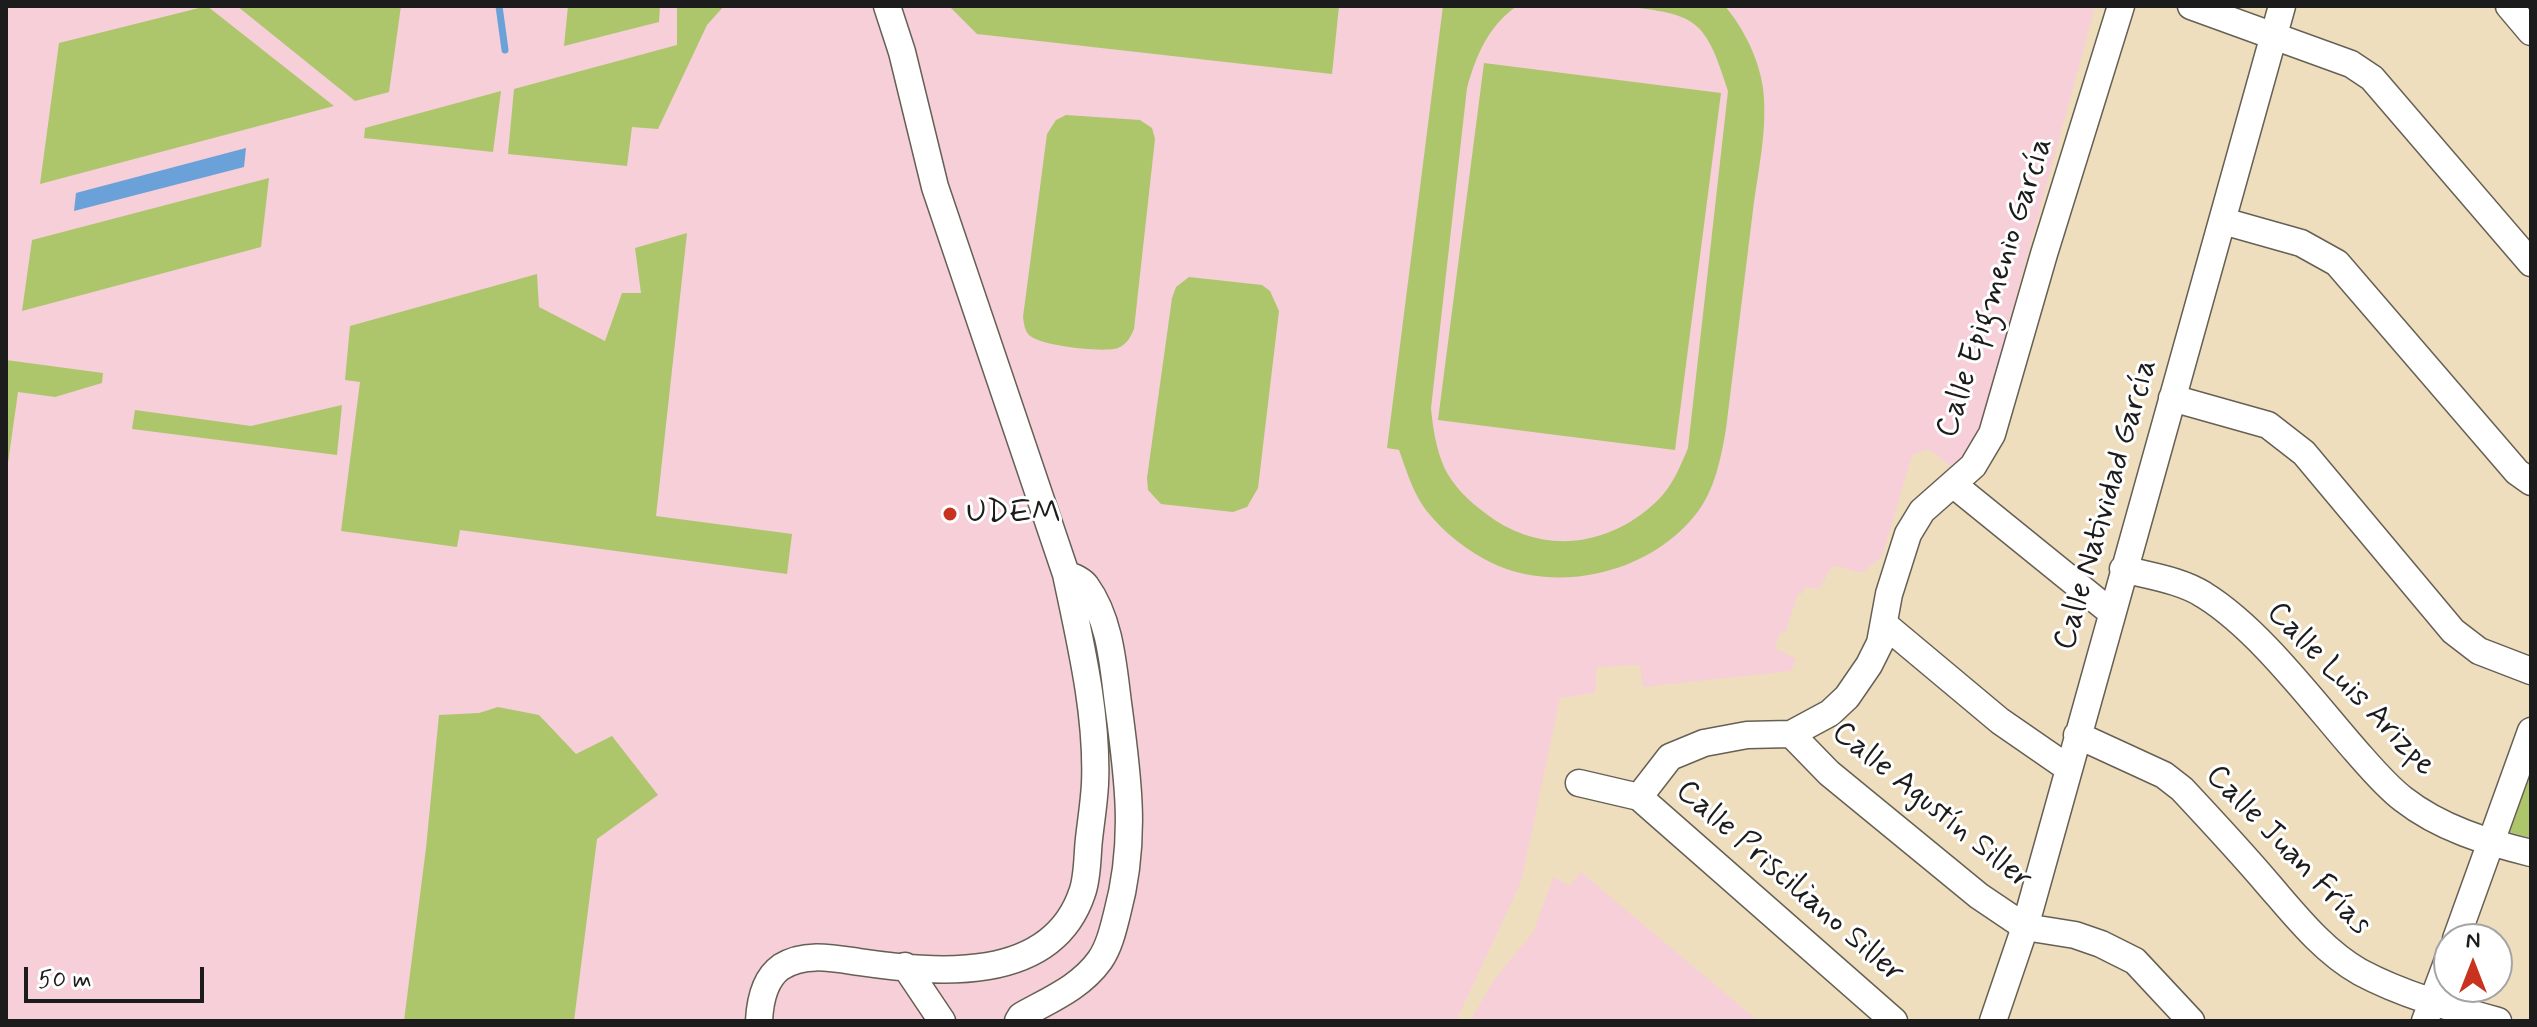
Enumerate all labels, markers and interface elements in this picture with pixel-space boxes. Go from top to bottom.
street label: Calle Epigmenio García [1929,133,2063,443]
street label: Calle Natividad García [2047,355,2167,655]
place label: UDEM [966,495,1061,533]
marker: UDEM [941,505,959,523]
street label: Calle Luis Arizpe [2257,595,2443,785]
street label: Calle Agustín Siller [1823,714,2039,900]
street label: Calle Juan Frías [2196,758,2378,944]
street label: Calle Prisciliano Siller [1667,773,1911,993]
north arrow [2433,923,2513,1003]
text: N [2466,927,2480,955]
scale bar [28,951,208,1001]
text: 50 m [38,965,92,996]

